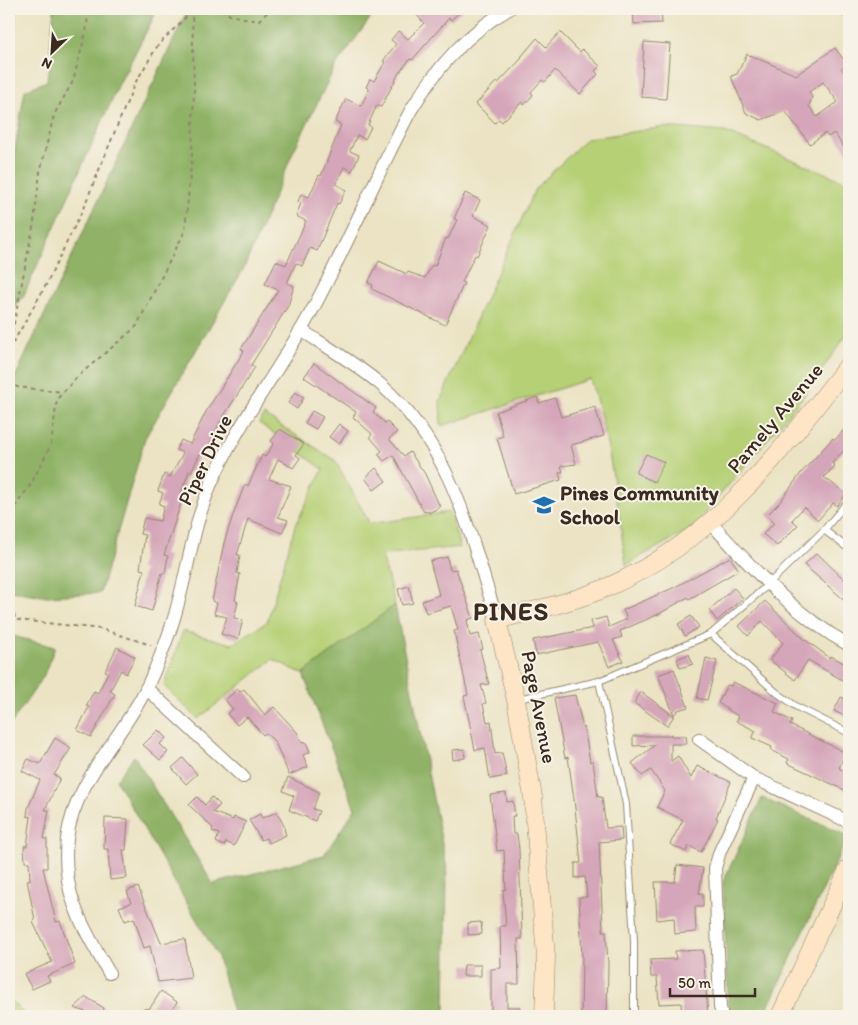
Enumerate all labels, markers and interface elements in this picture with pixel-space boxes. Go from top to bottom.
north arrow [28,28,78,78]
text: N [39,54,55,73]
street label: Pamely Avenue [721,357,828,478]
street label: Piper Drive [172,410,237,509]
place label: Pines Community School [560,480,719,529]
school or university icon: Pines Community School [531,492,557,518]
district label: PINES [473,595,549,627]
street label: Page Avenue [516,648,563,766]
scale bar [670,965,756,997]
text: 50 m [678,974,711,992]

